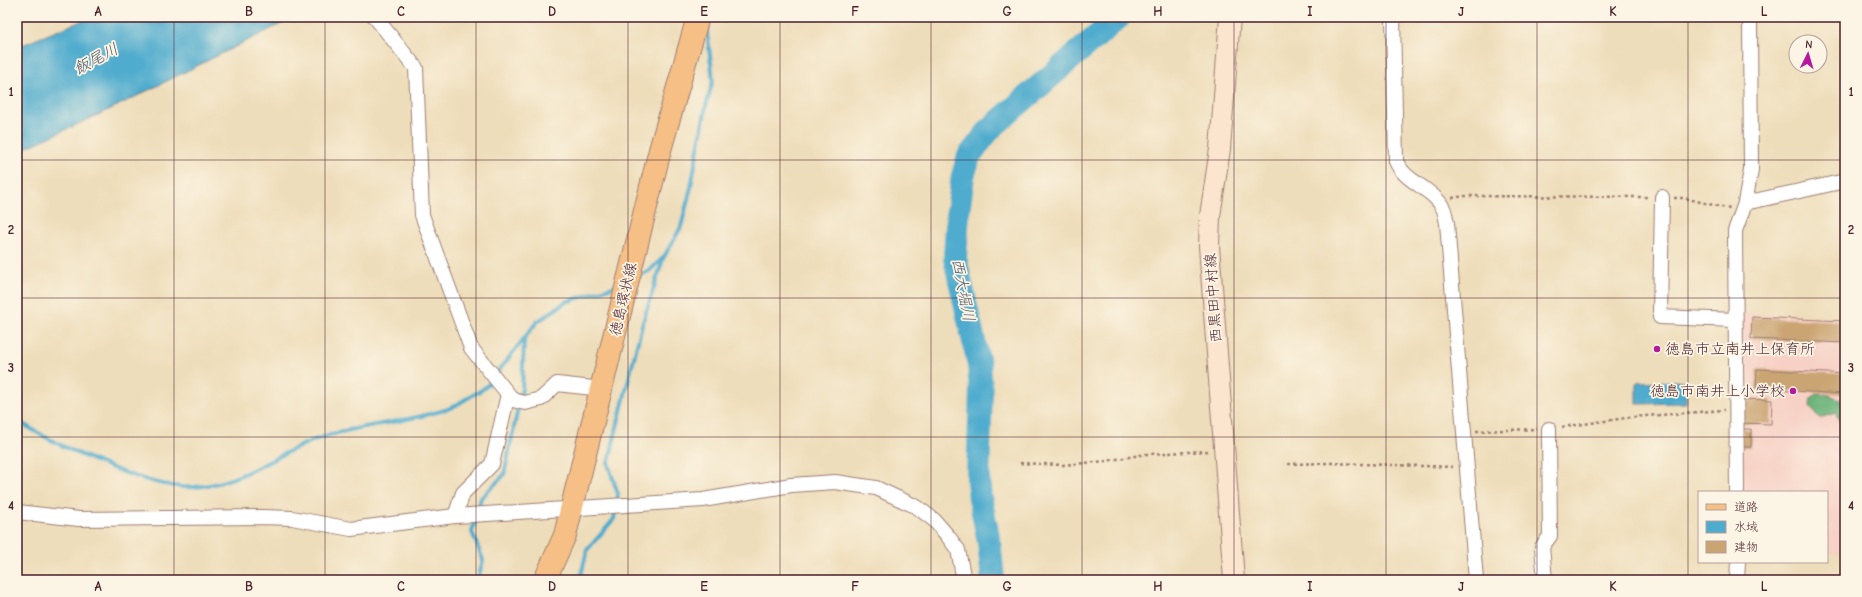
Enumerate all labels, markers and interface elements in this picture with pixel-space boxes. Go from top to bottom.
text: A [94,4,102,19]
text: B [245,4,253,19]
text: C [397,4,405,19]
text: D [548,4,556,19]
text: E [700,4,708,19]
text: F [851,4,859,19]
text: G [1002,4,1012,19]
text: H [1153,4,1163,19]
text: I [1307,4,1313,19]
text: J [1458,4,1464,19]
text: K [1609,4,1617,19]
text: L [1761,4,1768,19]
north arrow [1788,34,1828,74]
text: N [1805,38,1813,51]
water label: 飯尾川 [71,40,121,78]
text: 1 [8,84,14,99]
text: 1 [1848,84,1854,99]
text: 2 [8,222,14,237]
text: 2 [1848,222,1854,237]
street label: 西黒田中村線 [1201,252,1225,344]
water label: 西大堀川 [948,257,978,323]
street label: 徳島環状線 [606,260,640,338]
place label: 徳島市立南井上保育所 [1665,340,1815,358]
marker: 徳島市立南井上保育所 [1652,344,1662,354]
text: 3 [8,360,14,375]
text: 3 [1848,360,1854,375]
place label: 徳島市南井上小学校 [1650,382,1785,400]
marker: 徳島市南井上小学校 [1788,386,1798,396]
legend [1698,491,1828,563]
text: 4 [8,498,14,513]
text: 4 [1848,498,1854,513]
text: 道路 [1734,500,1758,514]
text: 水域 [1734,520,1758,534]
text: 建物 [1734,540,1758,554]
text: A [94,579,102,594]
text: B [245,579,253,594]
text: C [397,579,405,594]
text: D [548,579,556,594]
text: E [700,579,708,594]
text: F [851,579,859,594]
text: G [1002,579,1012,594]
text: H [1153,579,1163,594]
text: I [1307,579,1313,594]
text: J [1458,579,1464,594]
text: K [1609,579,1617,594]
text: L [1761,579,1768,594]

